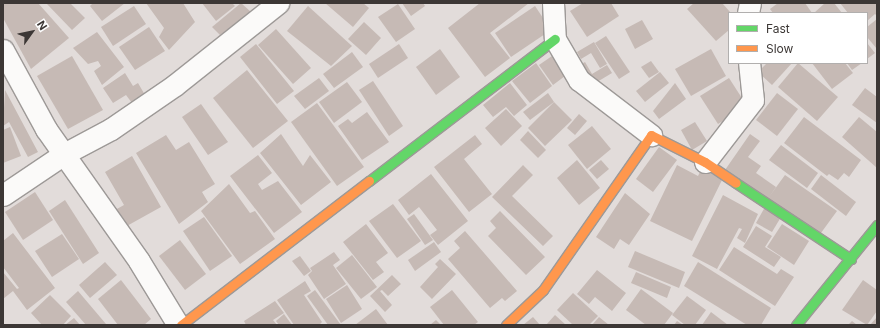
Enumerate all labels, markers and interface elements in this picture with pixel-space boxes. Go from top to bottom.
north arrow [12,12,52,52]
legend [728,12,868,64]
text: N [34,18,50,33]
text: Fast [766,21,790,36]
text: Slow [766,41,793,56]

